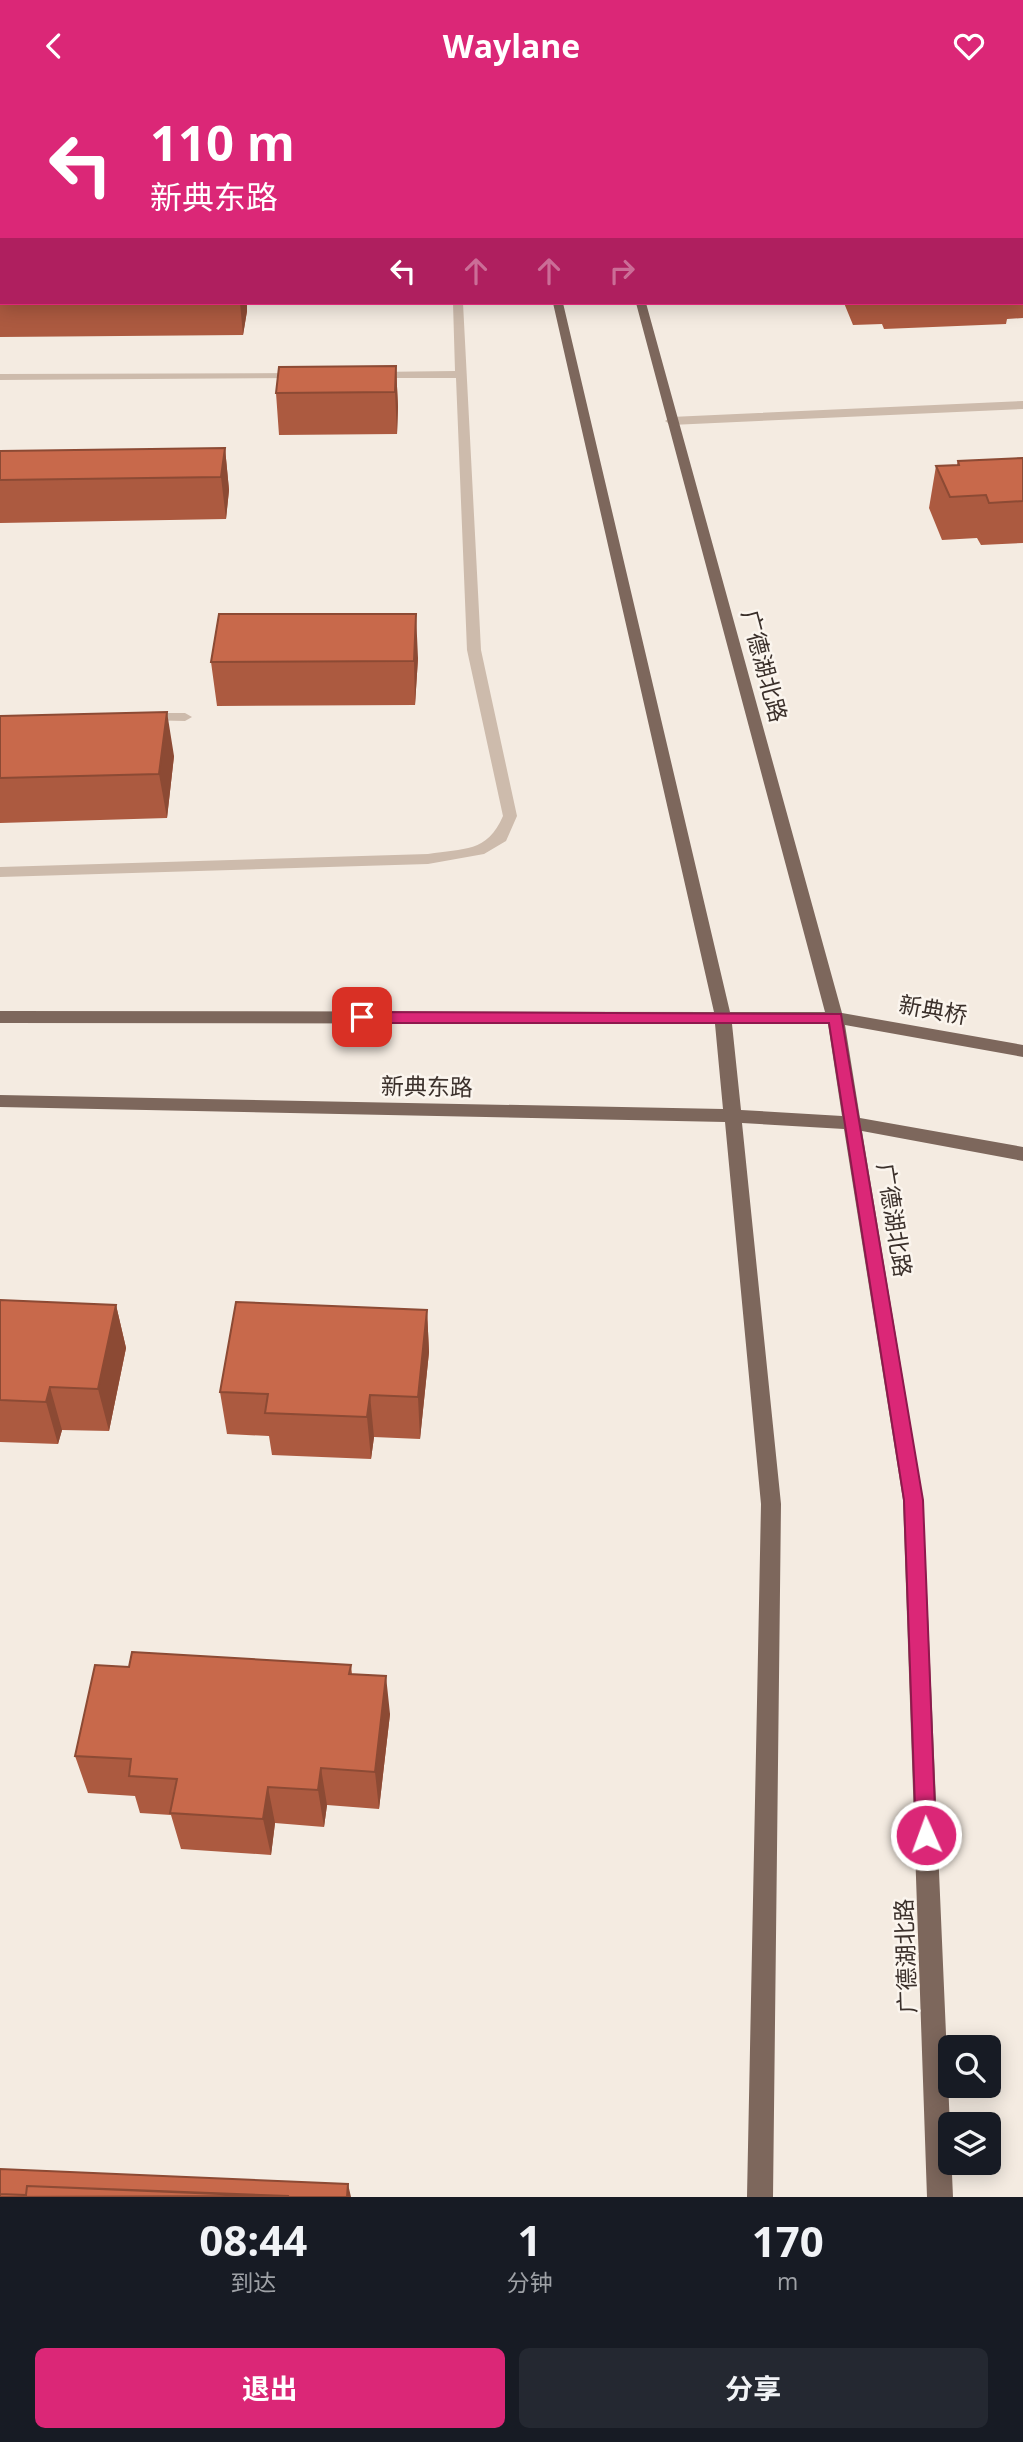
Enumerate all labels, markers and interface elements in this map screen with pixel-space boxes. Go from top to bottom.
text: Waylane [443,24,580,67]
icon: back [35,27,73,65]
icon: heart [950,27,988,65]
text: 110 m [150,109,295,175]
icon: left [35,119,126,210]
text: 新典东路 [150,175,278,218]
icon: left [384,252,422,290]
icon: ahead [457,252,495,290]
icon: ahead [530,252,568,290]
icon: right [603,252,641,290]
street label: 广德湖北路 [735,606,795,725]
pin [332,987,392,1047]
street label: 新典桥 [896,987,970,1031]
icon: arrive [343,998,381,1036]
street label: 新典东路 [381,1069,473,1103]
street label: 广德湖北路 [870,1161,920,1279]
position arrow [889,1798,963,1872]
street label: 广德湖北路 [887,1898,923,2014]
map controls [938,2035,1001,2175]
button: search [938,2035,1001,2098]
button: layers [938,2112,1001,2175]
text: 08:44 [199,2211,307,2268]
text: 1 [517,2211,541,2268]
text: 170 [752,2212,824,2269]
text: m [777,2265,798,2297]
text: 到达 [230,2266,276,2298]
text: 分钟 [506,2266,552,2298]
button: 退出 [35,2348,505,2428]
button: 分享 [519,2348,988,2428]

